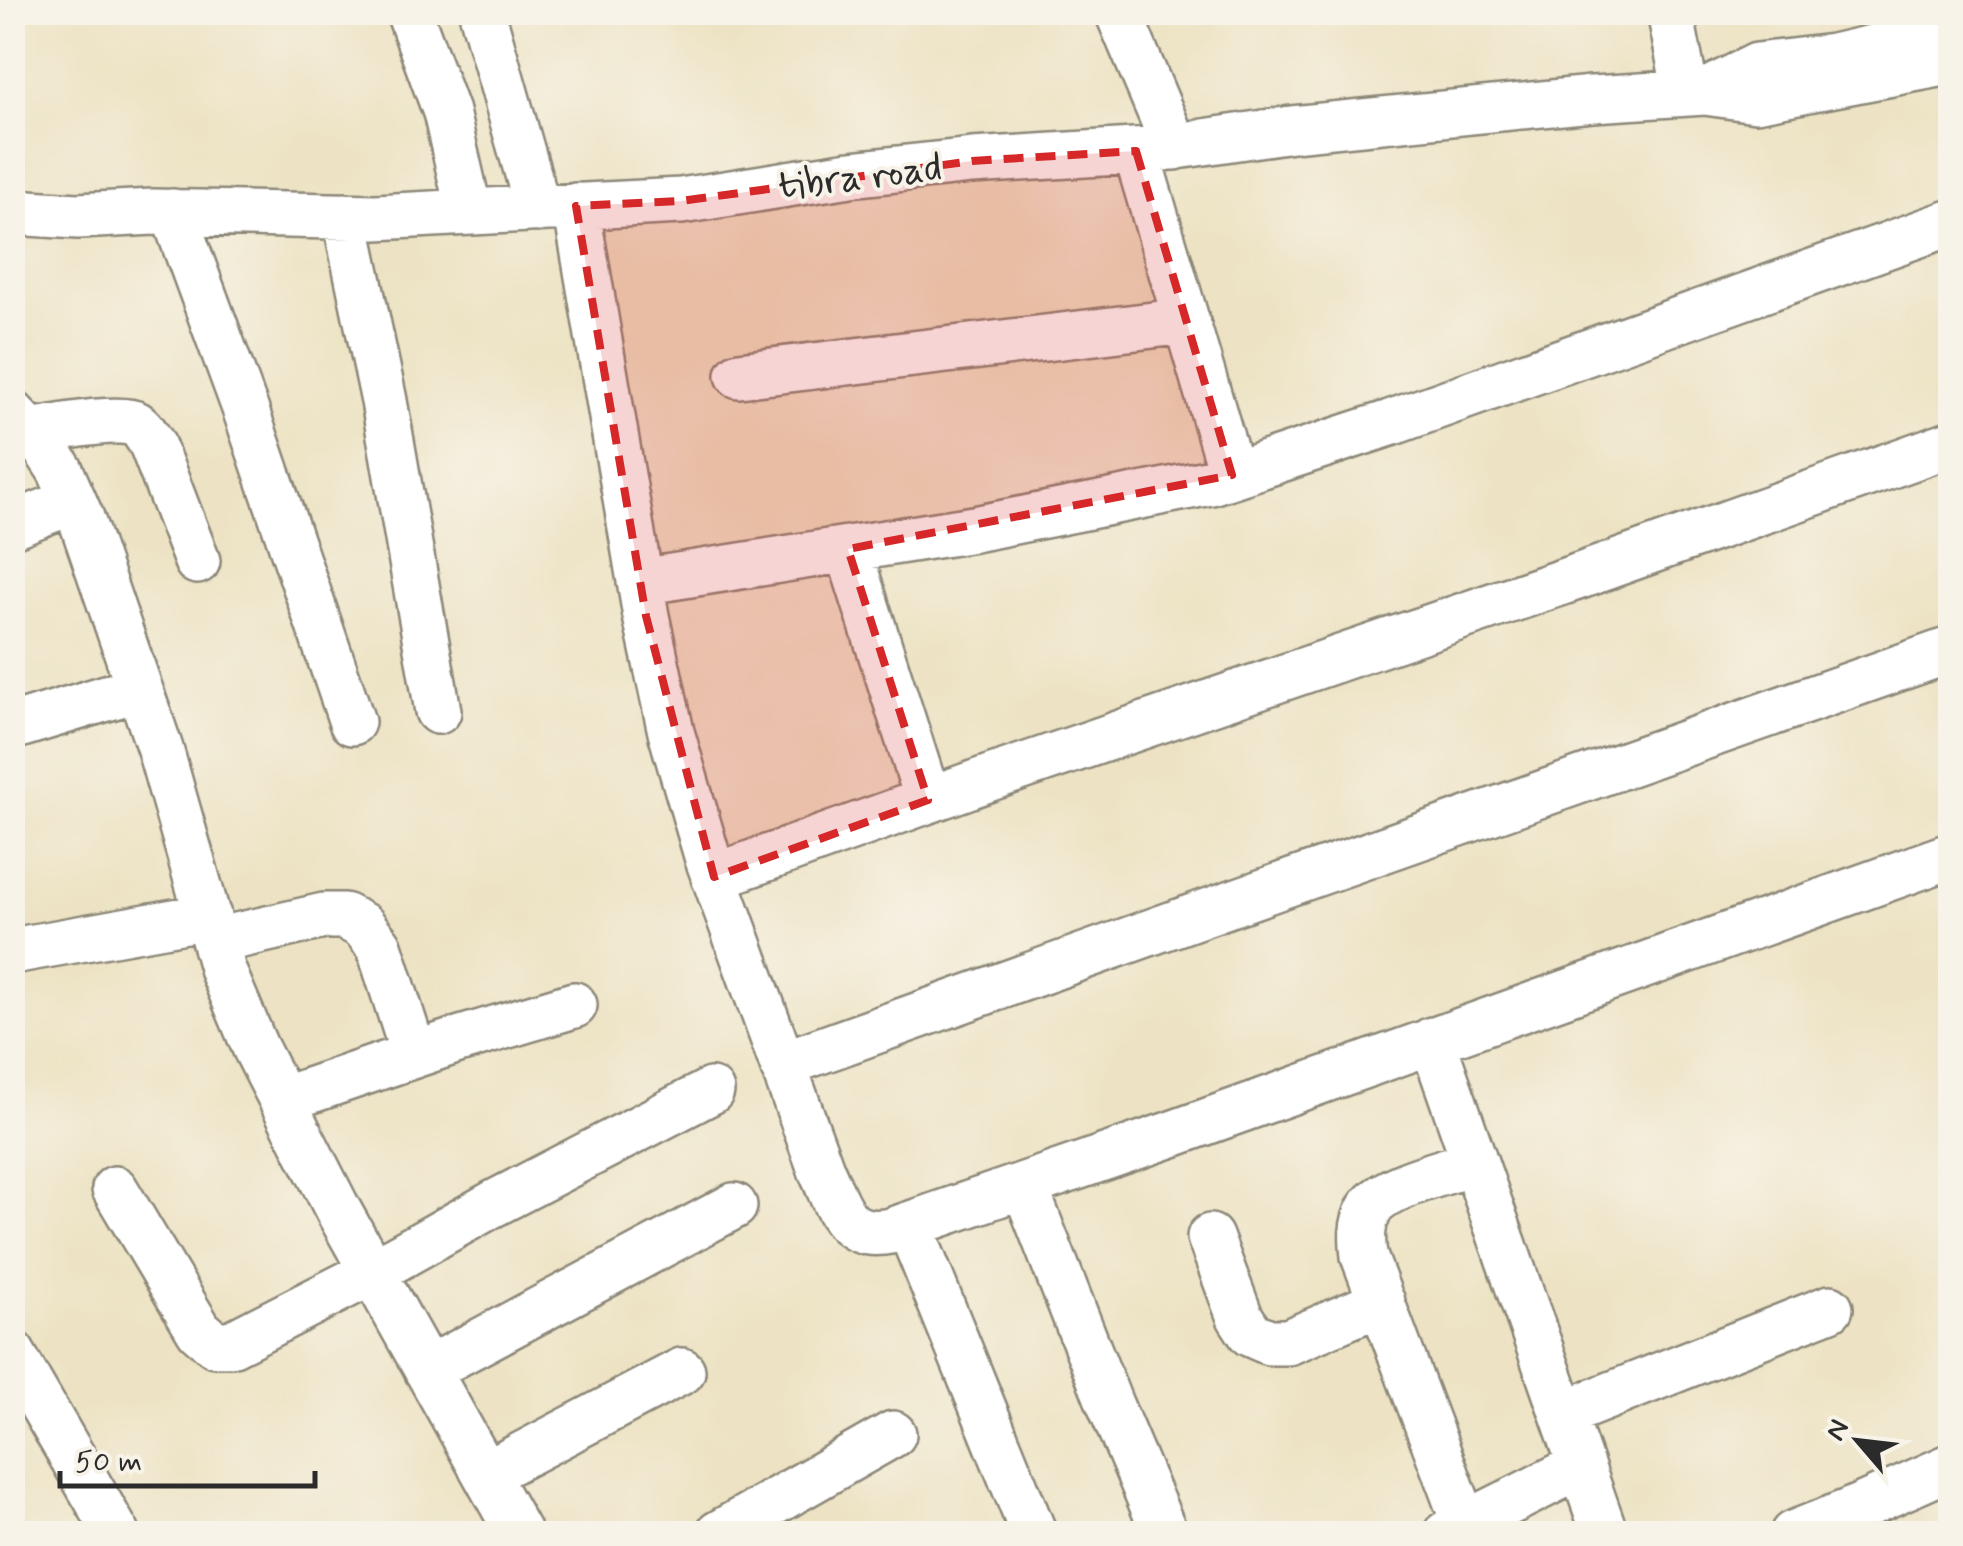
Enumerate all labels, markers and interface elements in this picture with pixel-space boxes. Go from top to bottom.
street label: tibra road [776,142,945,214]
north arrow [1808,1391,1908,1491]
text: N [1817,1414,1859,1447]
scale bar [60,1426,315,1488]
text: 50 m [75,1443,142,1482]

